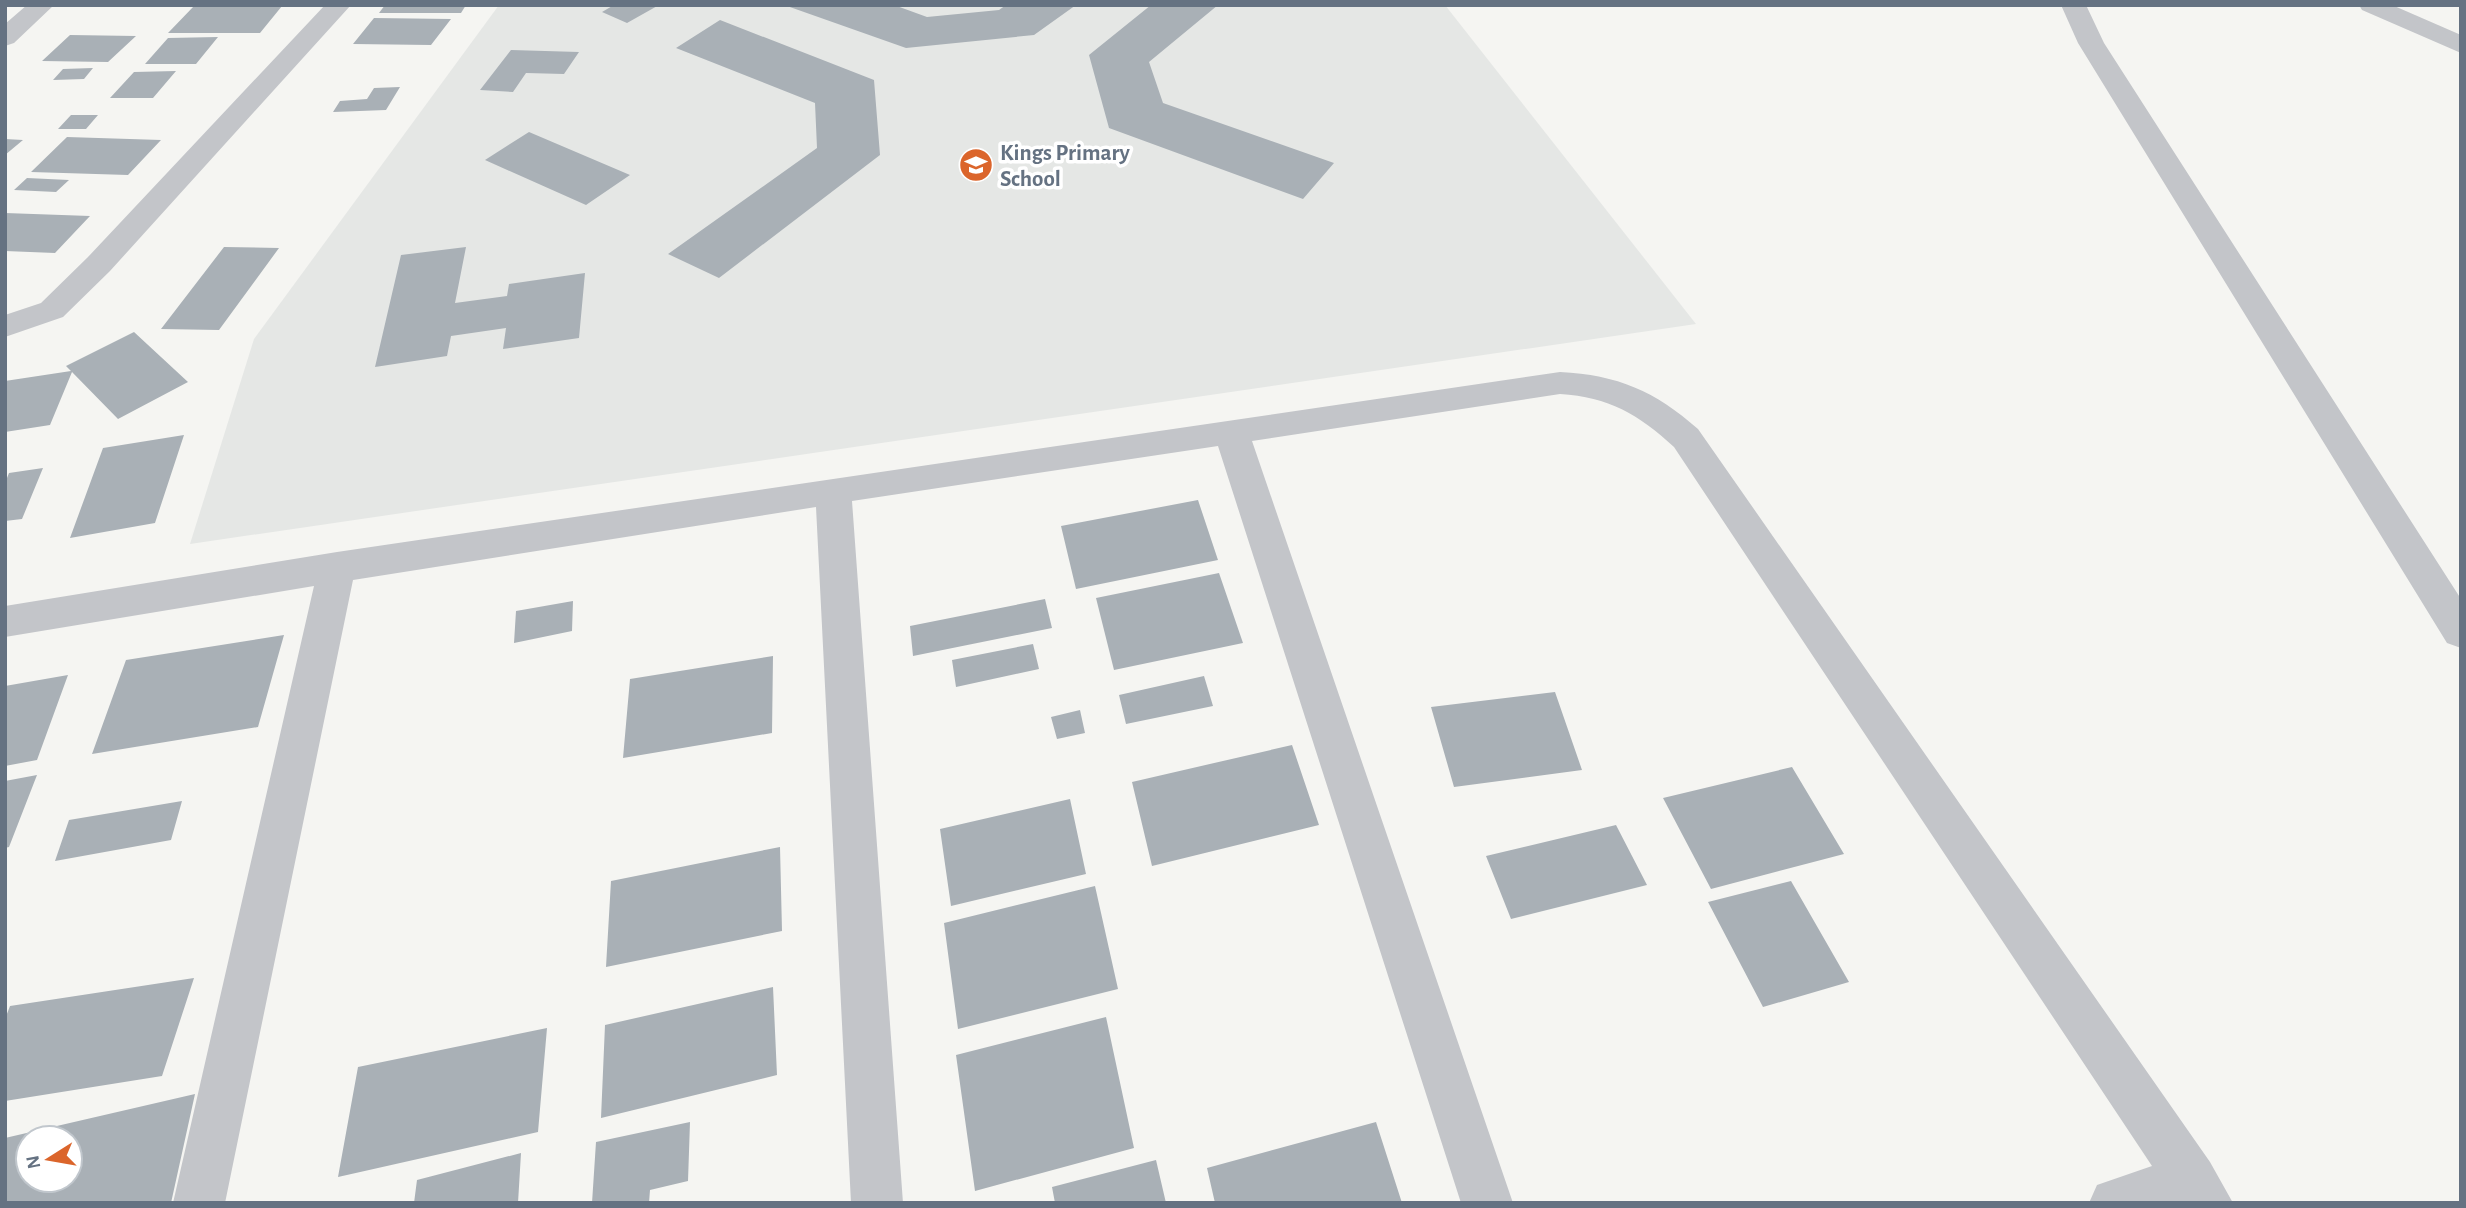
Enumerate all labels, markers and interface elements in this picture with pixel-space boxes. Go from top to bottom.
place label: Kings Primary School [1000,142,1131,191]
school or university icon: Kings Primary School [957,146,995,184]
north arrow [14,1124,84,1194]
text: N [23,1154,44,1170]

